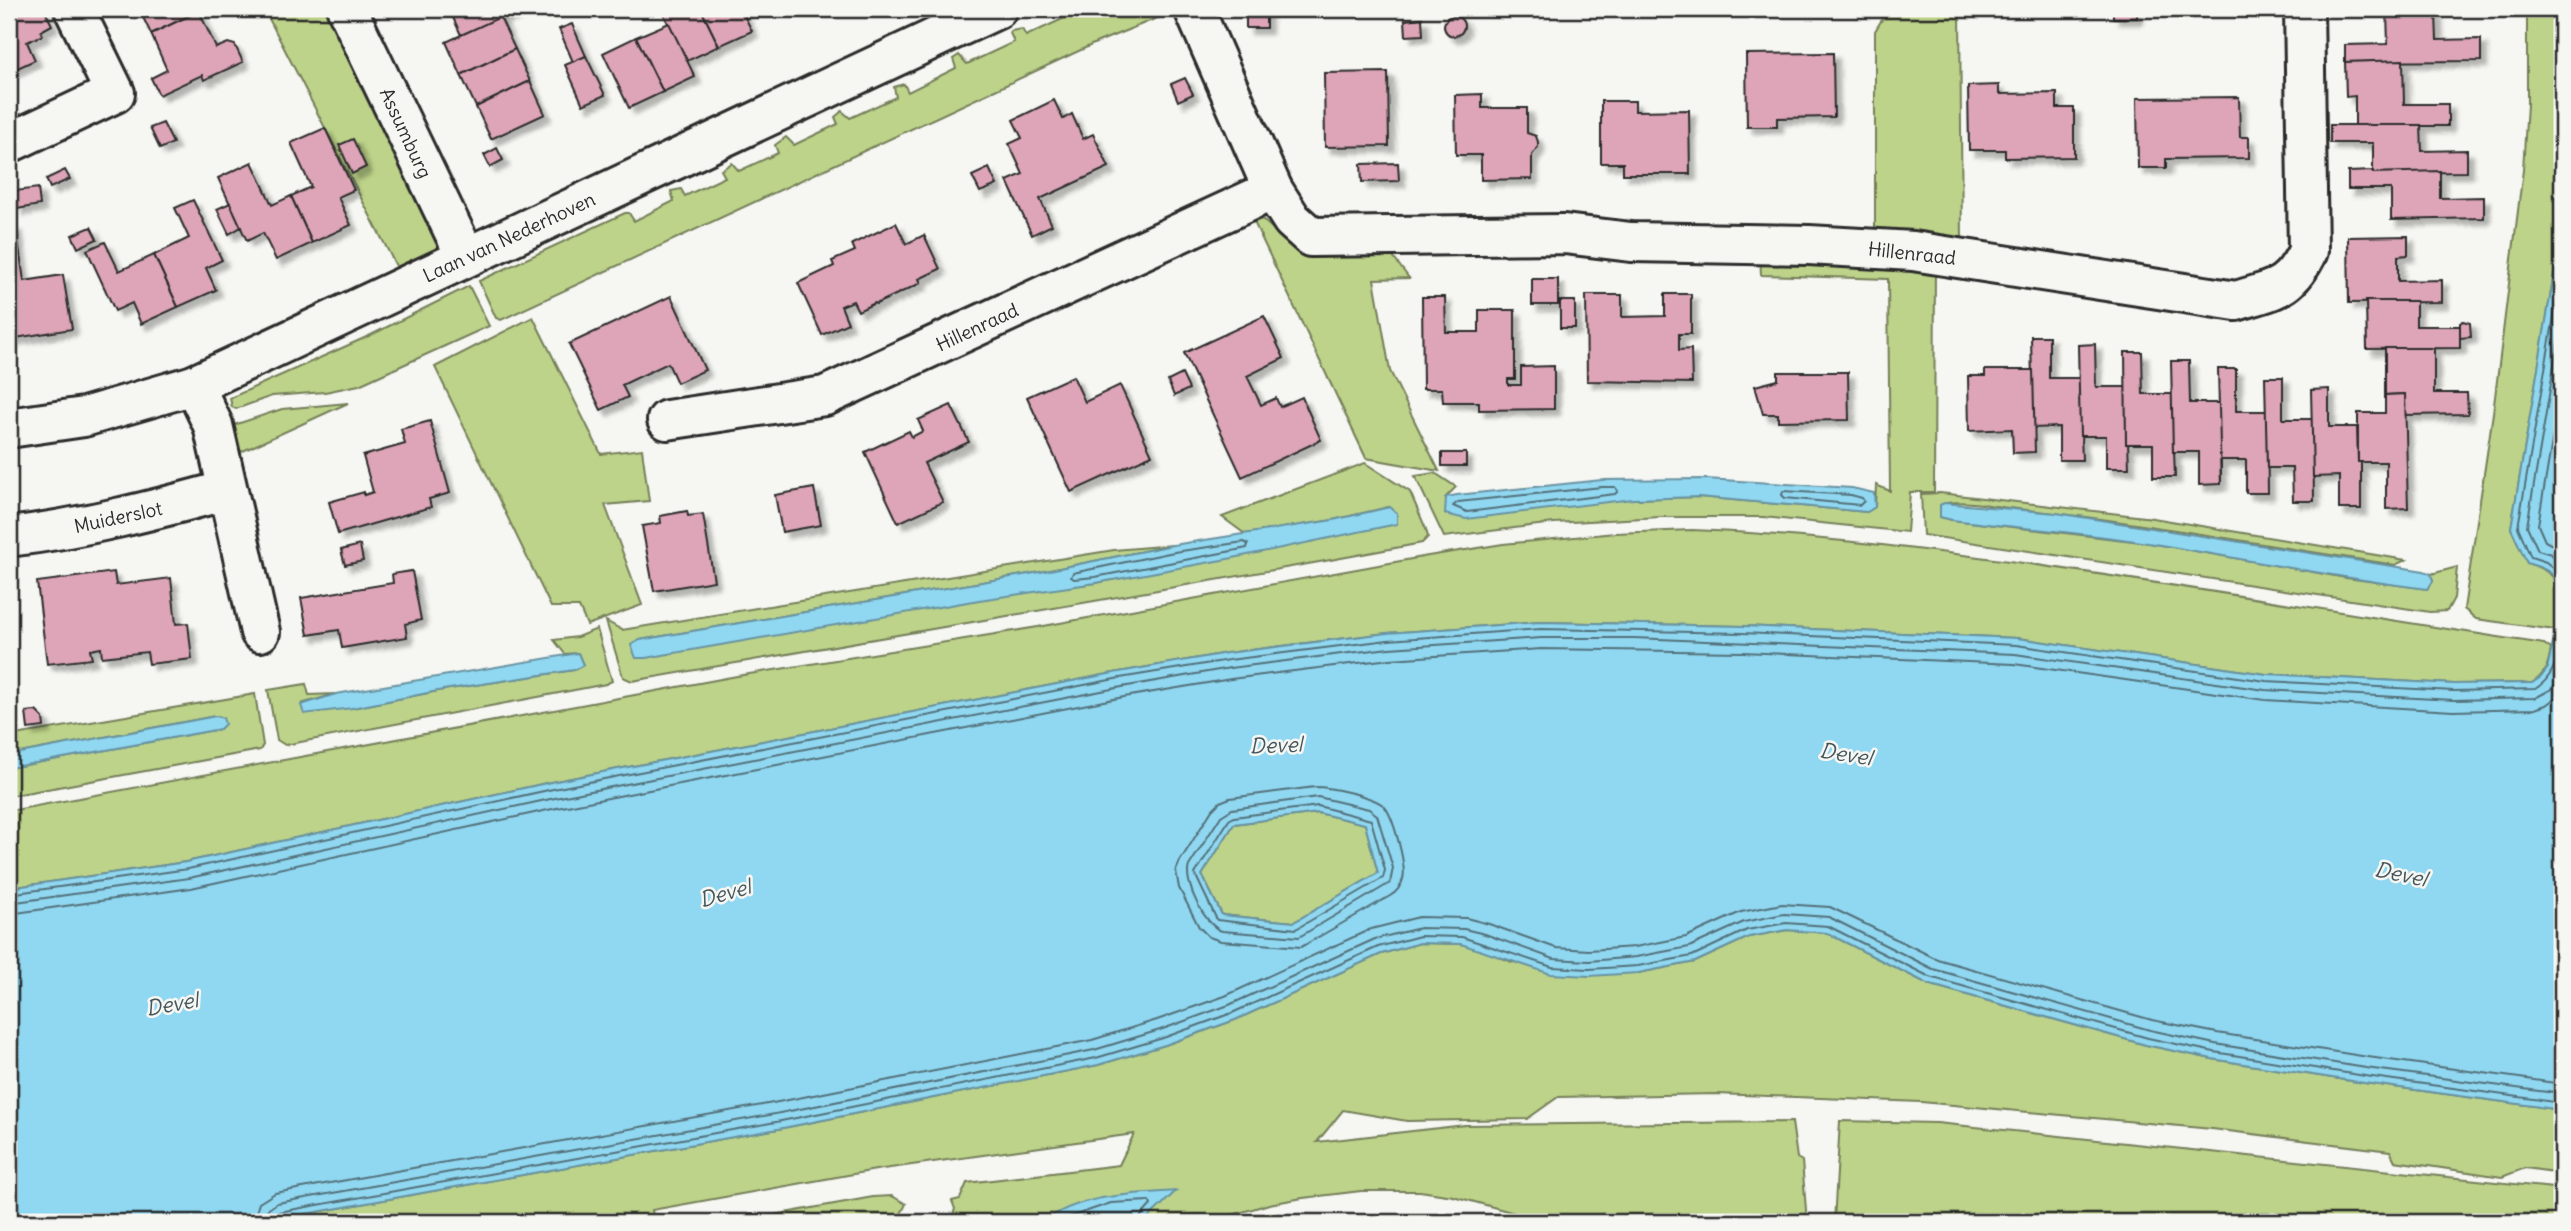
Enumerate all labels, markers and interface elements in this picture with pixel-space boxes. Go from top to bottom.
street label: Assumburg [375,84,437,182]
street label: Laan van Nederhoven [419,187,599,287]
street label: Hillenraad [1867,236,1957,270]
street label: Hillenraad [932,298,1022,356]
street label: Muiderslot [72,496,164,538]
water label: Devel [1249,730,1306,759]
water label: Devel [1818,737,1877,772]
water label: Devel [2373,855,2433,893]
water label: Devel [696,872,757,913]
water label: Devel [144,986,203,1022]

